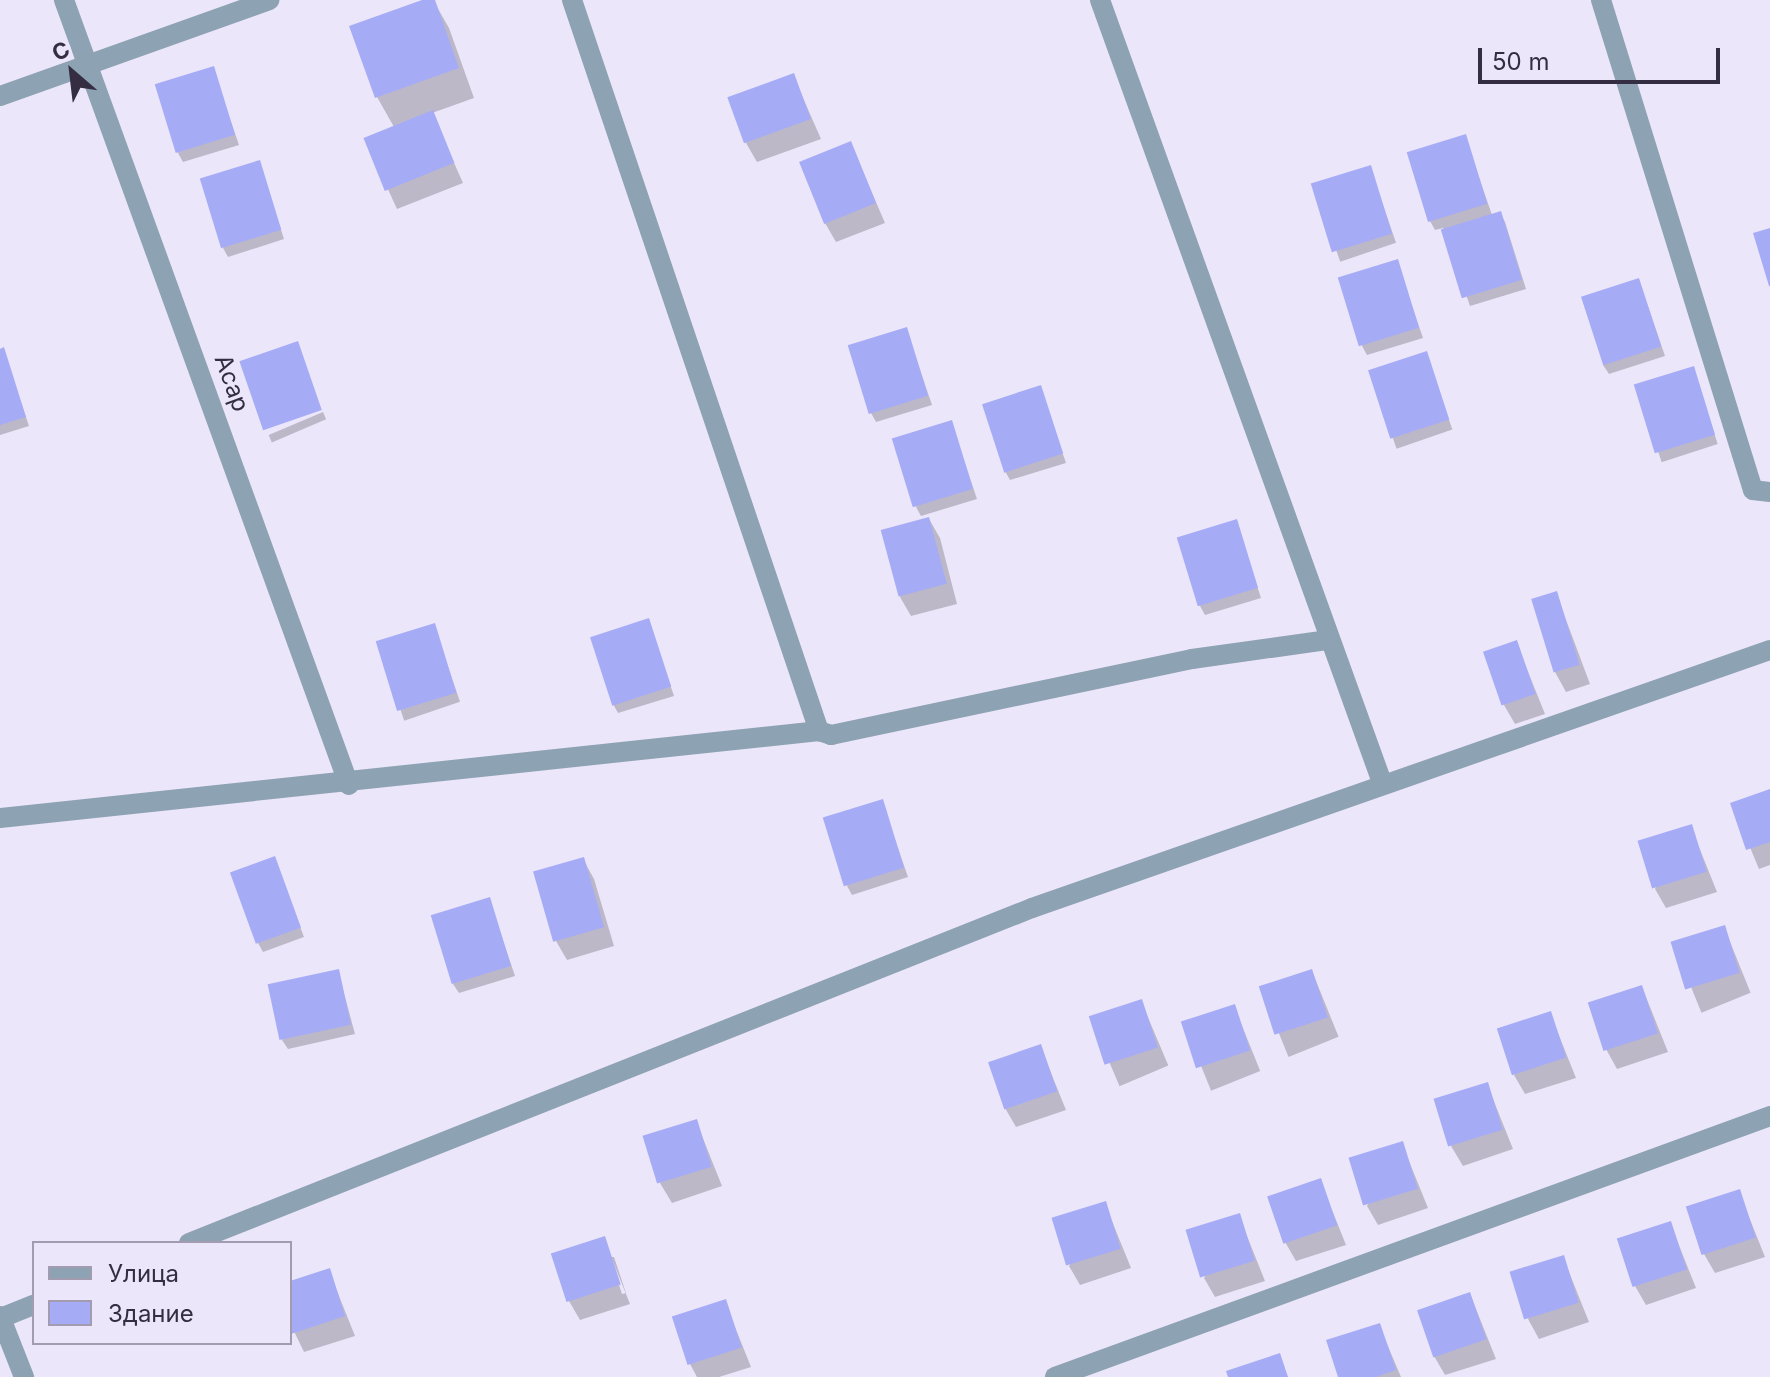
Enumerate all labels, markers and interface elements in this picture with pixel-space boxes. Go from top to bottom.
north arrow [32,32,112,112]
scale bar [1482,32,1724,82]
text: С [47,36,74,66]
text: 50 m [1492,47,1550,76]
street label: Асар [208,351,256,415]
legend [32,1241,292,1345]
text: Улица [108,1259,179,1288]
text: Здание [108,1299,194,1328]

